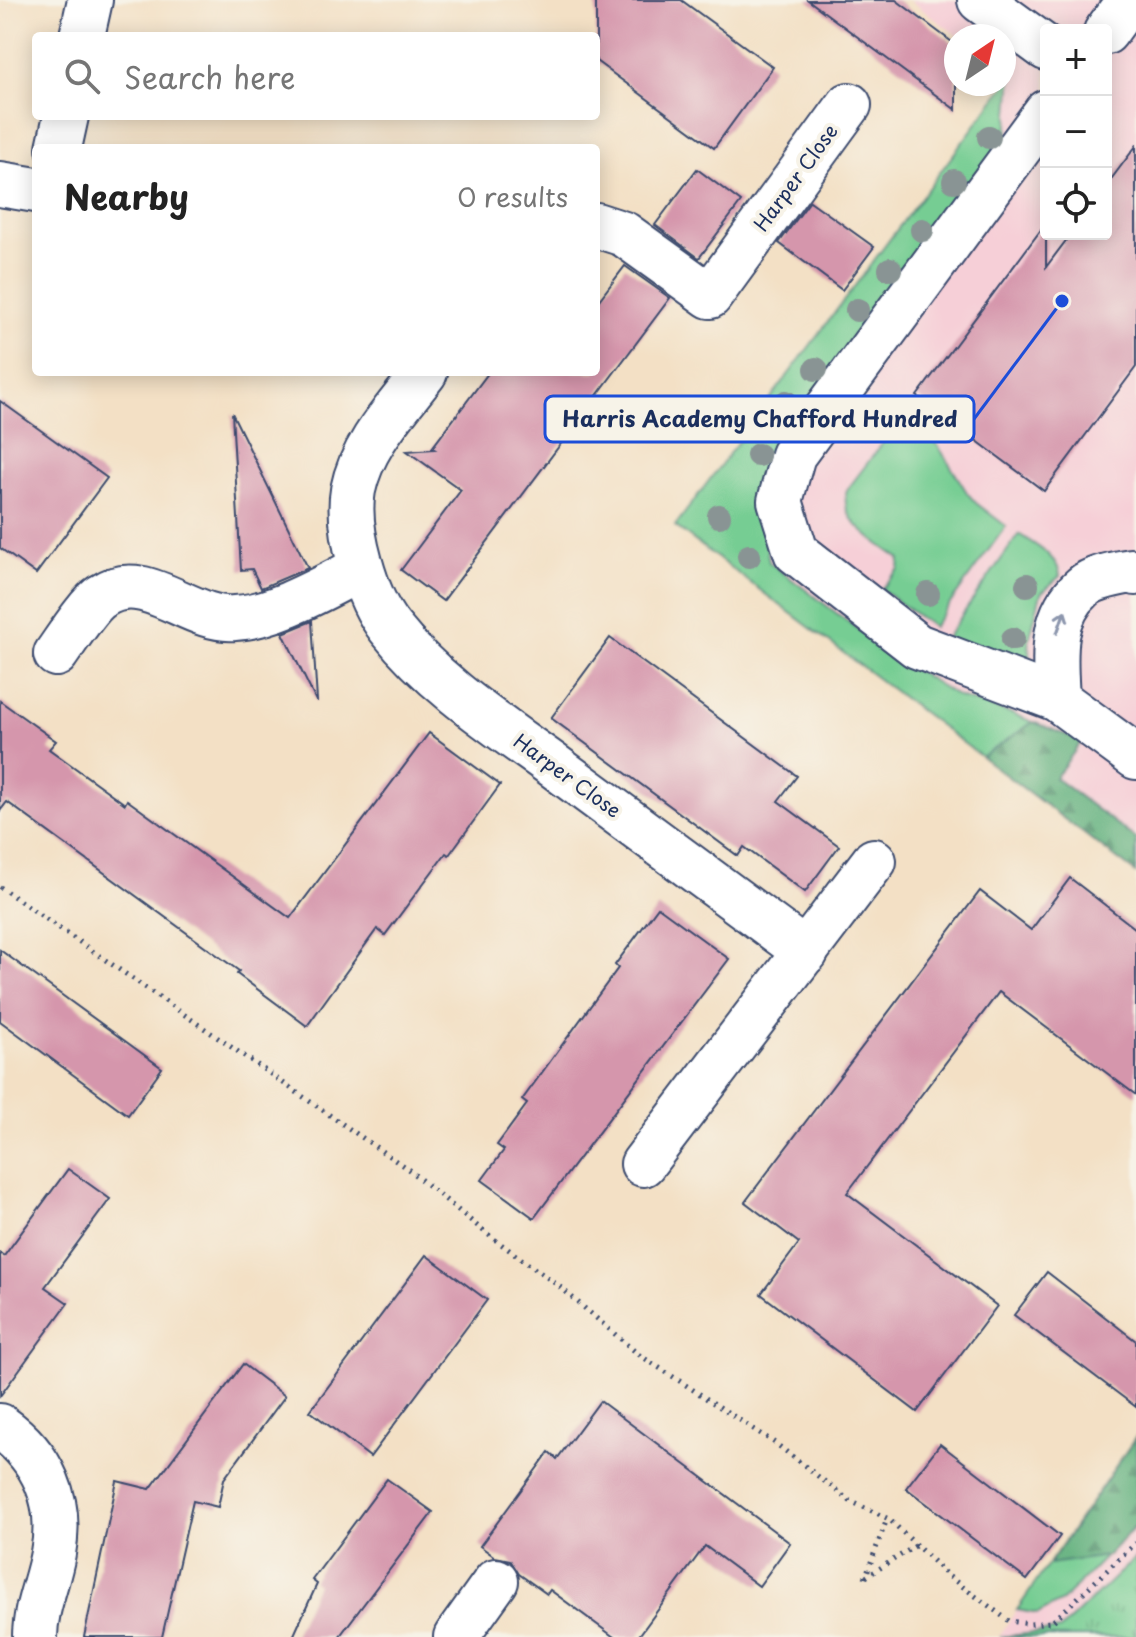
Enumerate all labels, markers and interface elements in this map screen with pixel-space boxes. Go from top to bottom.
north arrow [944,24,1016,96]
map controls [1040,24,1112,240]
button: + [1040,24,1112,96]
search box [32,32,600,120]
icon: search [60,54,104,98]
text: Search here [124,54,296,99]
button: − [1040,96,1112,168]
street label: Harper Close [746,117,845,237]
button: locate [1040,168,1112,240]
text: Nearby [64,170,189,222]
text: 0 results [457,177,568,216]
callout: Harris Academy Chafford Hundred [545,396,974,442]
text: Harris Academy Chafford Hundred [562,401,958,434]
one-way arrow [1054,610,1069,635]
street label: Harper Close [508,726,628,825]

